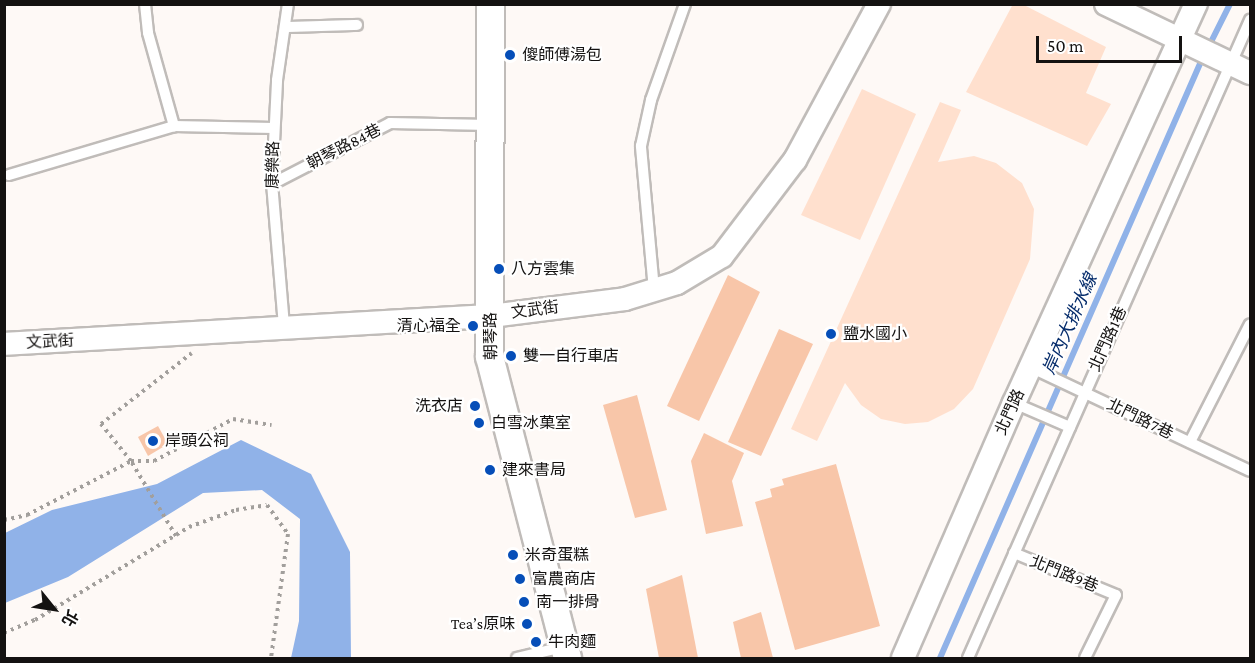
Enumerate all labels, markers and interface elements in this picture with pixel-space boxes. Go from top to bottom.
scale bar [1039,24,1184,62]
text: 50 m [1047,36,1084,56]
place label: 傻師傅湯包 [522,45,602,65]
marker: 傻師傅湯包 [503,48,517,62]
street label: 朝琴路84巷 [304,120,384,174]
street label: 康樂路 [263,141,283,189]
place label: 八方雲集 [511,259,575,279]
marker: 八方雲集 [492,262,506,276]
water label: 岸內大排水線 [1038,270,1102,378]
street label: 文武街 [510,298,560,322]
street label: 北門路1巷 [1085,303,1131,375]
street label: 朝琴路 [481,312,501,360]
place label: 清心福全 [397,316,461,336]
marker: 清心福全 [466,319,480,333]
place label: 鹽水國小 [843,324,907,344]
marker: 鹽水國小 [824,327,838,341]
street label: 文武街 [26,331,74,353]
place label: 雙一自行車店 [523,346,619,366]
marker: 雙一自行車店 [504,349,518,363]
street label: 北門路 [991,386,1029,438]
street label: 北門路7巷 [1104,395,1176,443]
place label: 洗衣店 [415,396,463,416]
marker: 洗衣店 [468,399,482,413]
place label: 白雪冰菓室 [491,413,571,433]
marker: 白雪冰菓室 [472,416,486,430]
place label: 岸頭公祠 [165,431,229,451]
marker: 岸頭公祠 [146,434,160,448]
place label: 建來書局 [502,460,566,480]
marker: 建來書局 [483,463,497,477]
place label: 米奇蛋糕 [525,545,589,565]
marker: 米奇蛋糕 [506,548,520,562]
street label: 北門路9巷 [1027,552,1101,596]
place label: 富農商店 [532,569,596,589]
marker: 富農商店 [513,572,527,586]
north arrow [24,579,84,639]
place label: 南一排骨 [536,592,600,612]
marker: 南一排骨 [517,595,531,609]
text: 北 [59,607,81,629]
place label: Tea’s原味 [451,614,515,634]
marker: Tea’s原味 [520,617,534,631]
place label: 牛肉麵 [548,632,596,652]
marker: 牛肉麵 [529,635,543,649]

